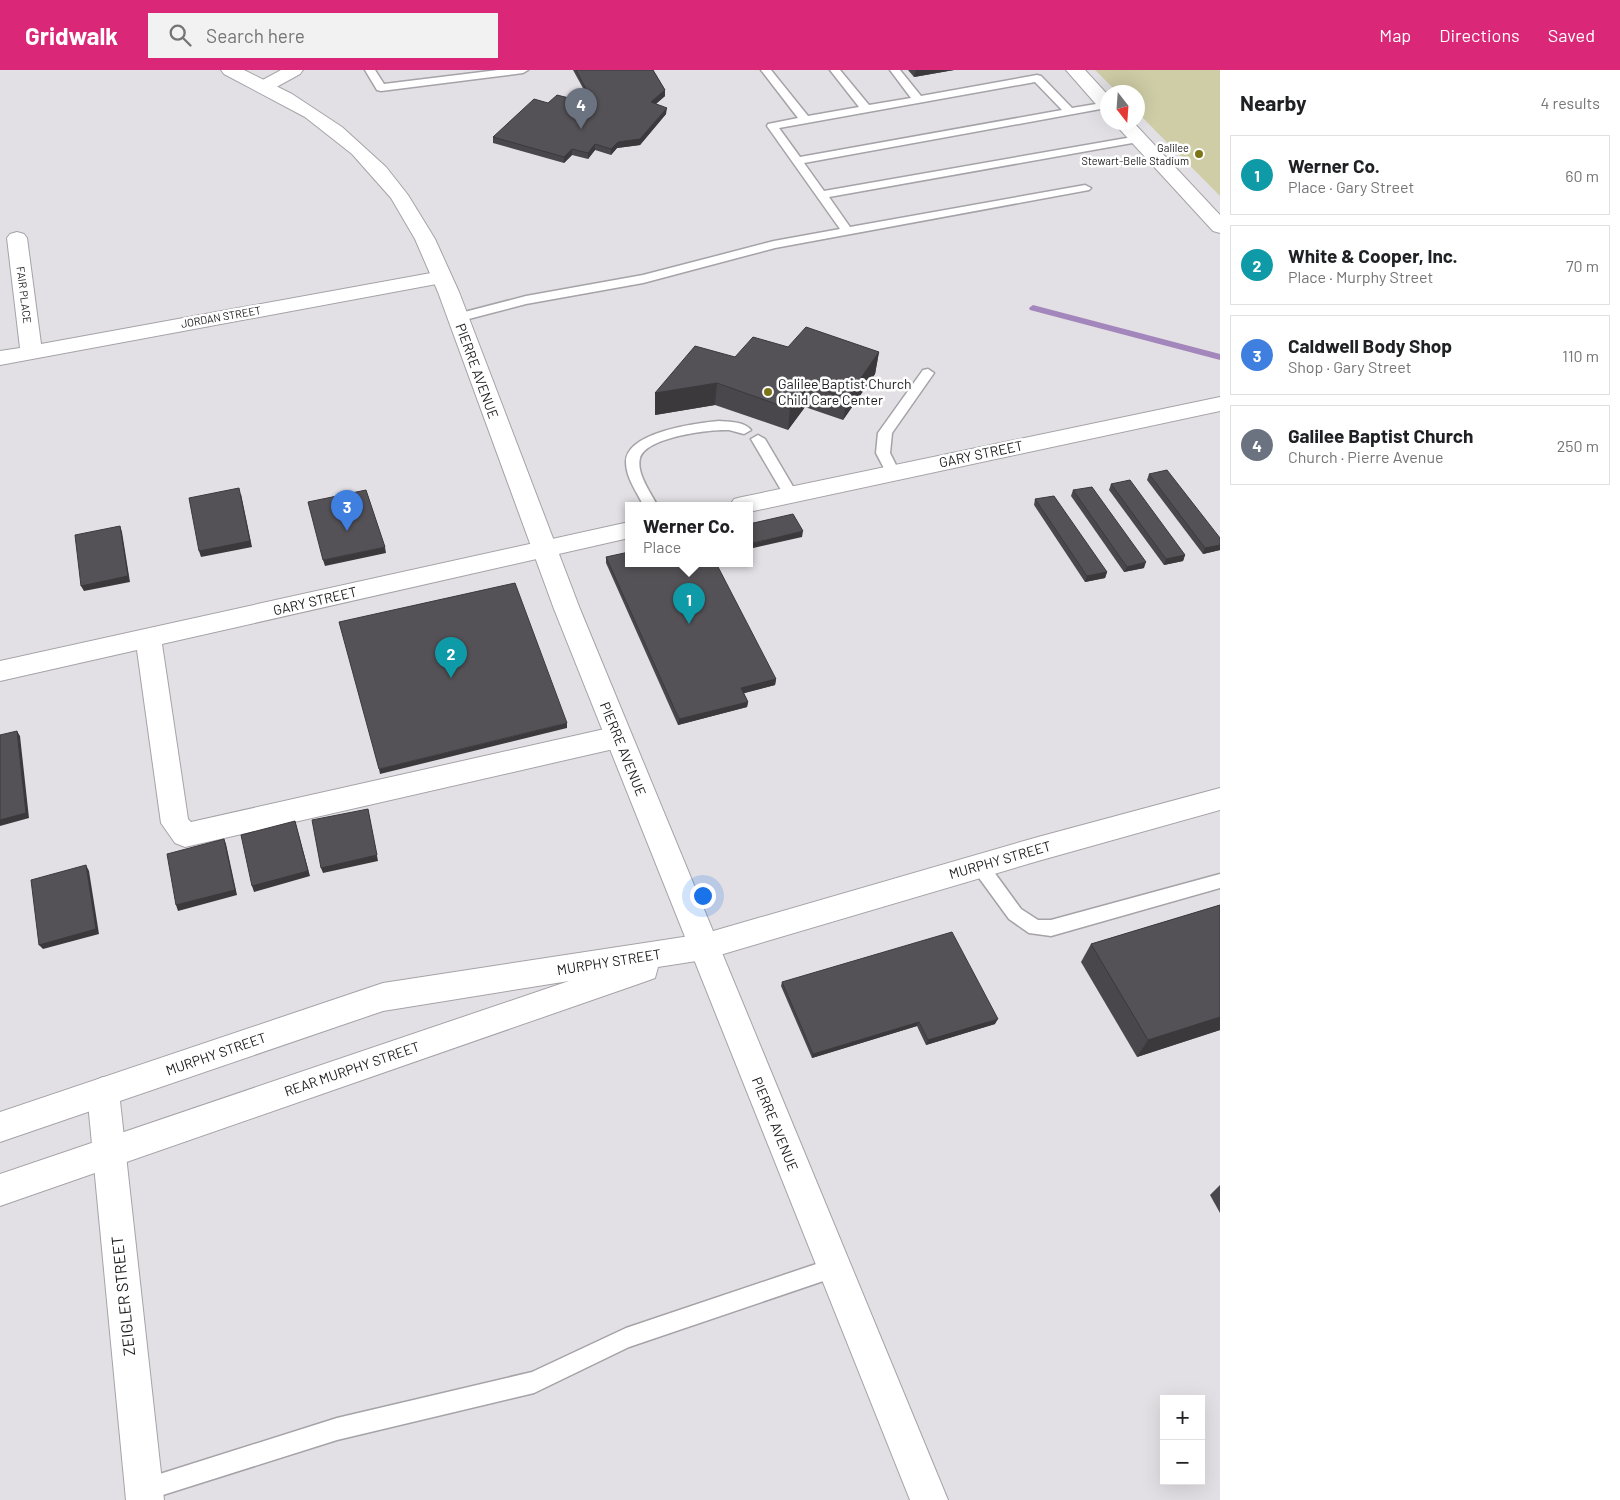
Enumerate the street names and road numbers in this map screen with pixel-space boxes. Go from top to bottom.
street label: FAIR PLACE [15,266,34,324]
street label: JORDAN STREET [180,303,262,330]
street label: PIERRE AVENUE [452,321,503,421]
street label: GARY STREET [937,436,1025,471]
street label: GARY STREET [271,583,358,618]
street label: PIERRE AVENUE [597,699,650,798]
street label: MURPHY STREET [947,837,1053,882]
street label: MURPHY STREET [556,945,662,978]
street label: MURPHY STREET [163,1028,268,1079]
street label: REAR MURPHY STREET [282,1037,422,1100]
street label: PIERRE AVENUE [749,1074,802,1173]
street label: ZEIGLER STREET [107,1235,138,1357]

